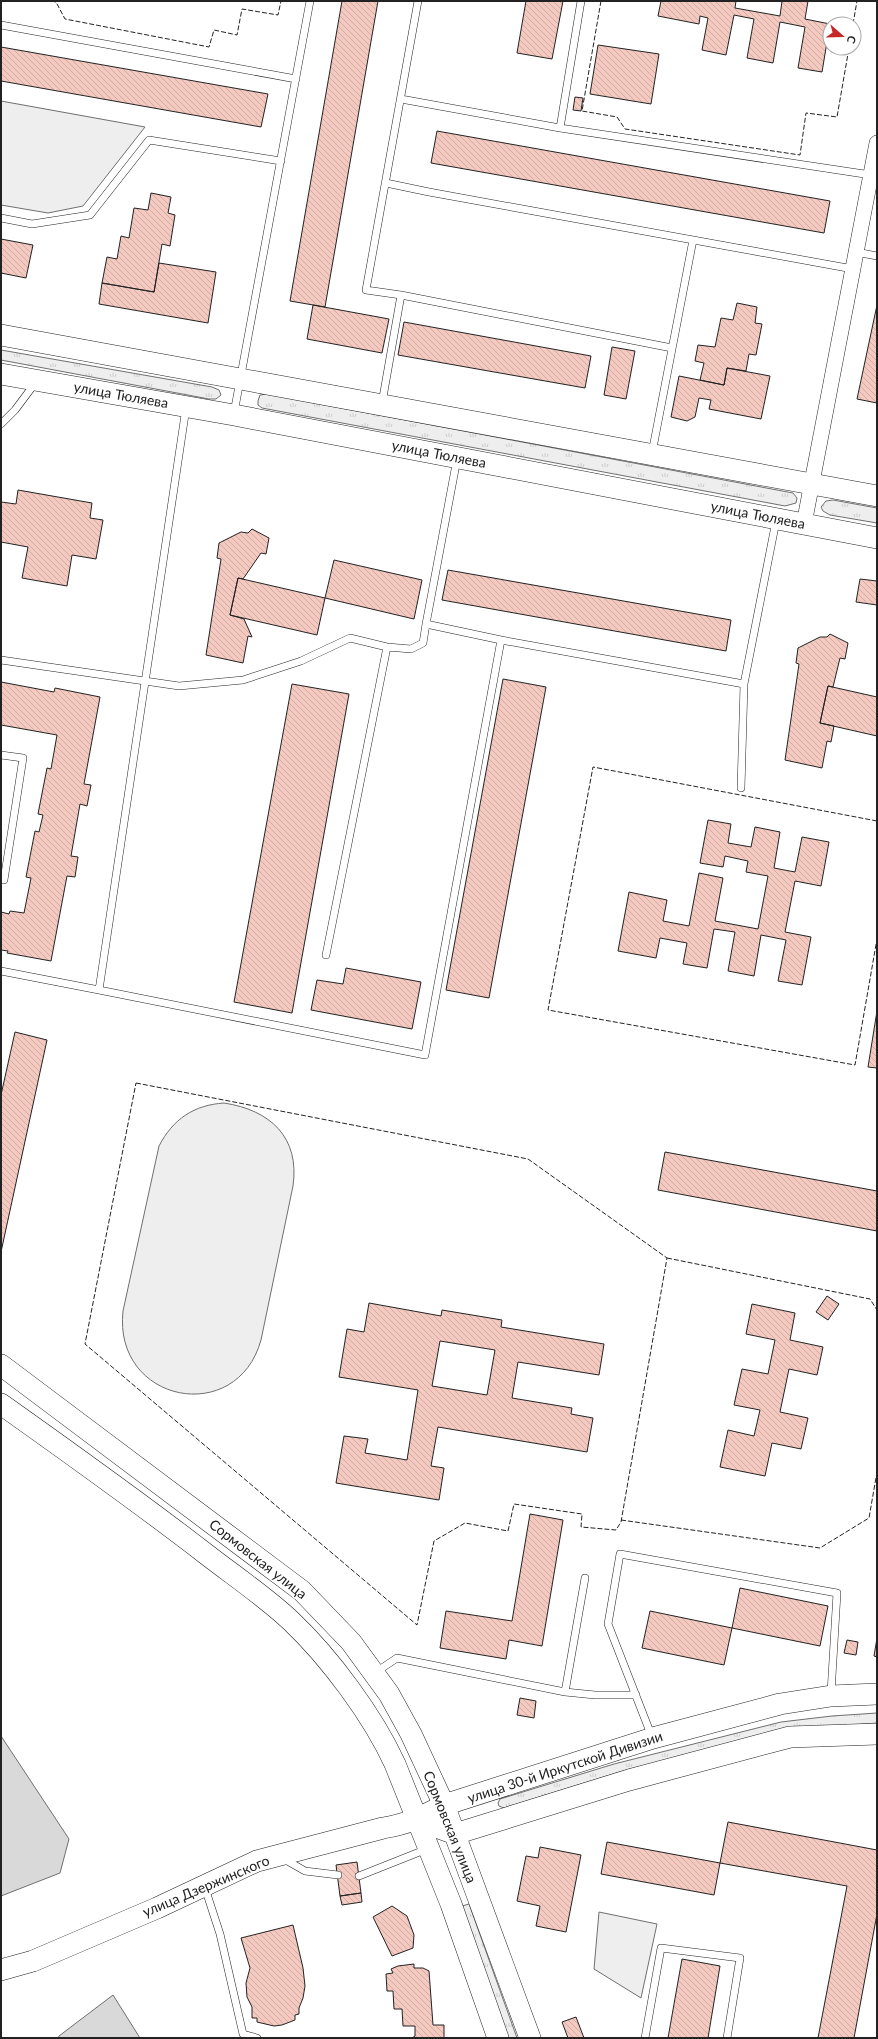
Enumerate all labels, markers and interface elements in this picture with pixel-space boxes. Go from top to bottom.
north arrow [822,16,862,56]
text: С [844,34,859,46]
street label: улица Тюляева [72,378,170,411]
street label: улица Тюляева [391,436,488,471]
street label: улица Тюляева [710,497,807,532]
street label: Сормовская улица [206,1515,311,1602]
street label: улица 30-й Иркутской Дивизии [465,1727,665,1806]
street label: Сормовская улица [420,1768,481,1885]
street label: улица Дзержинского [140,1851,272,1920]

